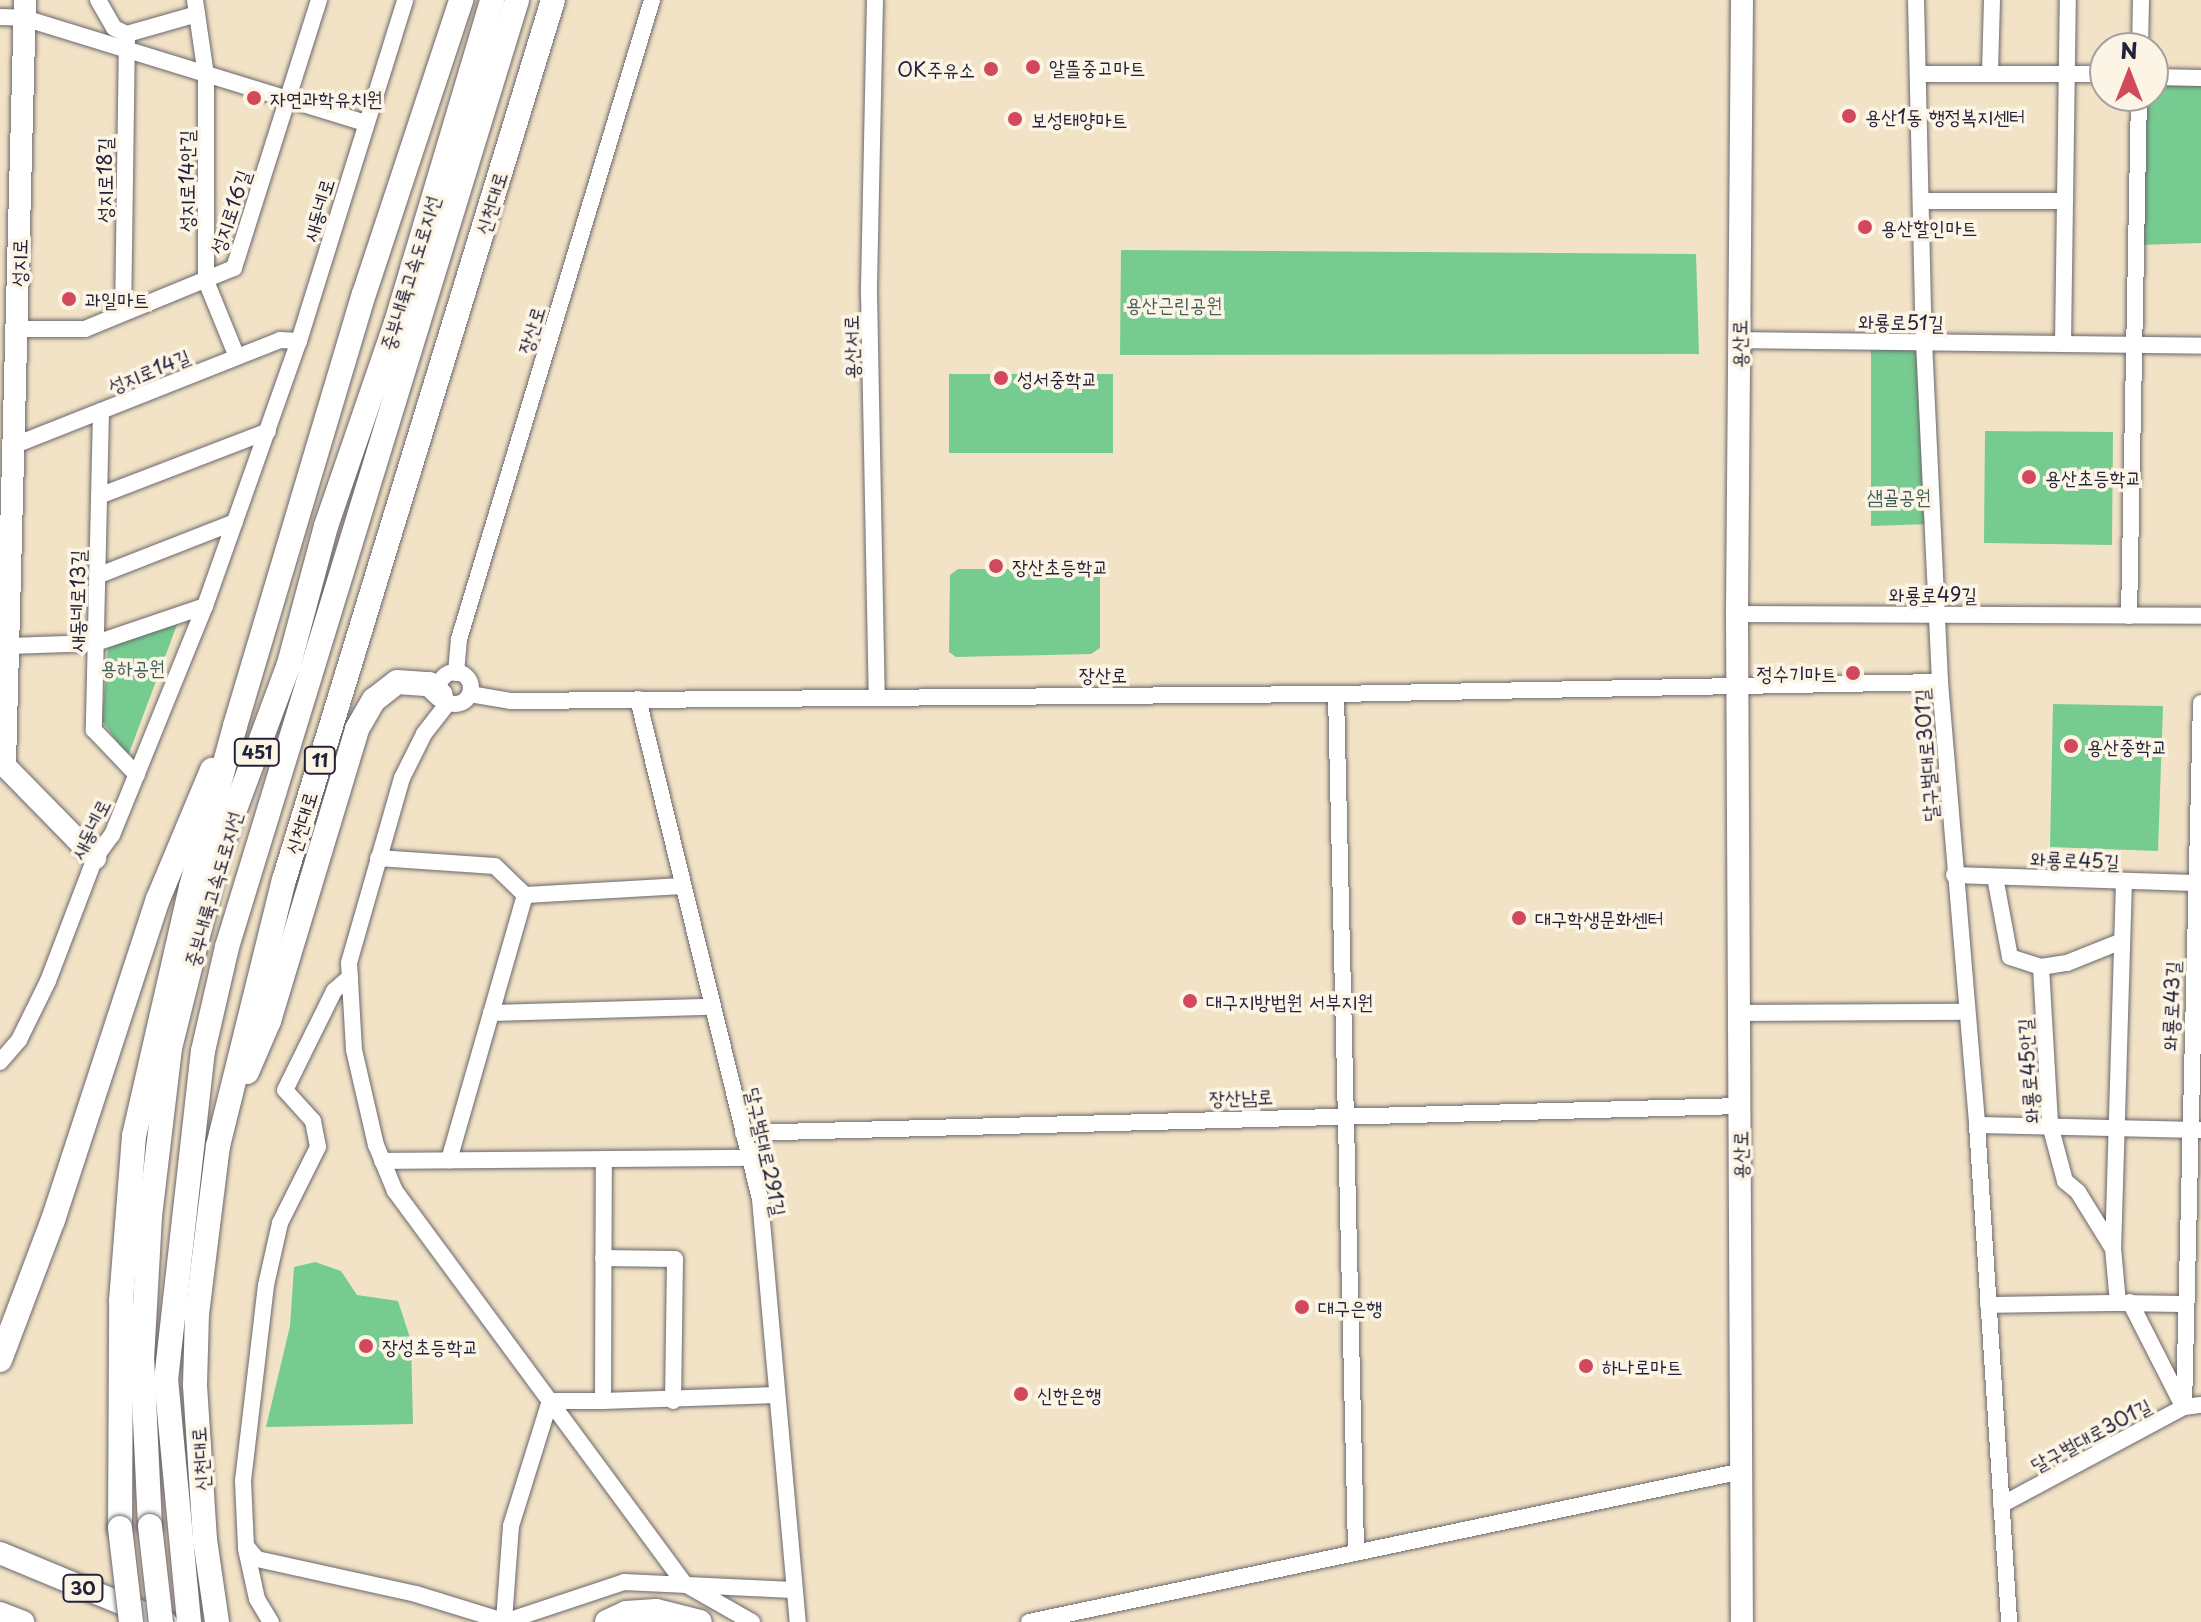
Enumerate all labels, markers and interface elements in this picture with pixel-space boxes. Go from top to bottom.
north arrow [2089,32,2169,112]
text: N [2120,33,2138,66]
place label: 알뜰중고마트 [1049,55,1146,79]
place label: OK주유소 [897,57,975,81]
marker: 알뜰중고마트 [1024,58,1042,76]
marker: OK주유소 [982,60,1000,78]
place label: 자연과학유치원 [270,86,383,110]
marker: 자연과학유치원 [245,89,263,107]
place label: 용산1동 행정복지센터 [1865,104,2025,128]
place label: 보성태양마트 [1031,107,1128,131]
marker: 용산1동 행정복지센터 [1840,107,1858,125]
marker: 보성태양마트 [1006,110,1024,128]
street label: 성지로14안길 [174,130,198,232]
street label: 성지로18길 [92,137,116,223]
street label: 성지로16길 [204,167,256,257]
street label: 신천대로 [470,169,512,237]
street label: 새동네로 [297,176,339,244]
street label: 중부내륙고속도로지선 [375,193,445,353]
place label: 용산할인마트 [1881,215,1978,239]
marker: 용산할인마트 [1856,218,1874,236]
street label: 성지로 [7,239,31,287]
place label: 과일마트 [85,287,149,311]
marker: 과일마트 [60,290,78,308]
park label: 용산근린공원 [1126,292,1222,316]
street label: 장산로 [512,303,550,357]
street label: 와룡로51길 [1858,309,1944,335]
street label: 용산서로 [838,315,864,379]
street label: 용산로 [1727,320,1751,368]
street label: 성지로14길 [104,344,194,398]
place label: 성서중학교 [1017,366,1097,390]
marker: 성서중학교 [992,369,1010,387]
place label: 용산초등학교 [2045,465,2142,489]
marker: 용산초등학교 [2020,468,2038,486]
park label: 샘골공원 [1867,484,1931,508]
street label: 새동네로13길 [64,549,90,653]
place label: 장산초등학교 [1012,554,1109,578]
marker: 장산초등학교 [987,557,1005,575]
street label: 와룡로49길 [1889,582,1977,606]
park label: 용하공원 [101,655,165,679]
place label: 정수기마트 [1757,661,1837,685]
street label: 장산로 [1079,662,1127,686]
marker: 정수기마트 [1844,664,1862,682]
street label: 달구벌대로301길 [1909,688,1943,822]
place label: 용산중학교 [2087,734,2167,758]
marker: 용산중학교 [2062,737,2080,755]
road number: 451 [233,738,281,766]
road number: 11 [302,746,338,774]
street label: 신천대로 [280,789,322,857]
street label: 새동네로 [65,795,115,863]
street label: 중부내륙고속도로지선 [179,808,247,970]
street label: 와룡로45길 [2030,846,2120,874]
place label: 대구학생문화센터 [1535,906,1664,930]
marker: 대구학생문화센터 [1510,909,1528,927]
street label: 와룡로43길 [2157,960,2185,1052]
place label: 대구지방법원 서부지원 [1206,989,1373,1013]
marker: 대구지방법원 서부지원 [1181,992,1199,1010]
street label: 와룡로45안길 [2012,1017,2044,1125]
street label: 장산남로 [1208,1084,1274,1110]
street label: 달구벌대로291길 [741,1085,791,1219]
street label: 용산로 [1728,1131,1752,1179]
place label: 대구은행 [1318,1295,1382,1319]
marker: 대구은행 [1293,1298,1311,1316]
place label: 장성초등학교 [382,1334,479,1358]
marker: 장성초등학교 [357,1337,375,1355]
place label: 하나로마트 [1602,1354,1682,1378]
marker: 하나로마트 [1577,1357,1595,1375]
place label: 신한은행 [1037,1382,1101,1406]
marker: 신한은행 [1012,1385,1030,1403]
street label: 달구벌대로301길 [2026,1393,2156,1477]
street label: 신천대로 [186,1426,214,1492]
road number: 30 [61,1574,105,1602]

